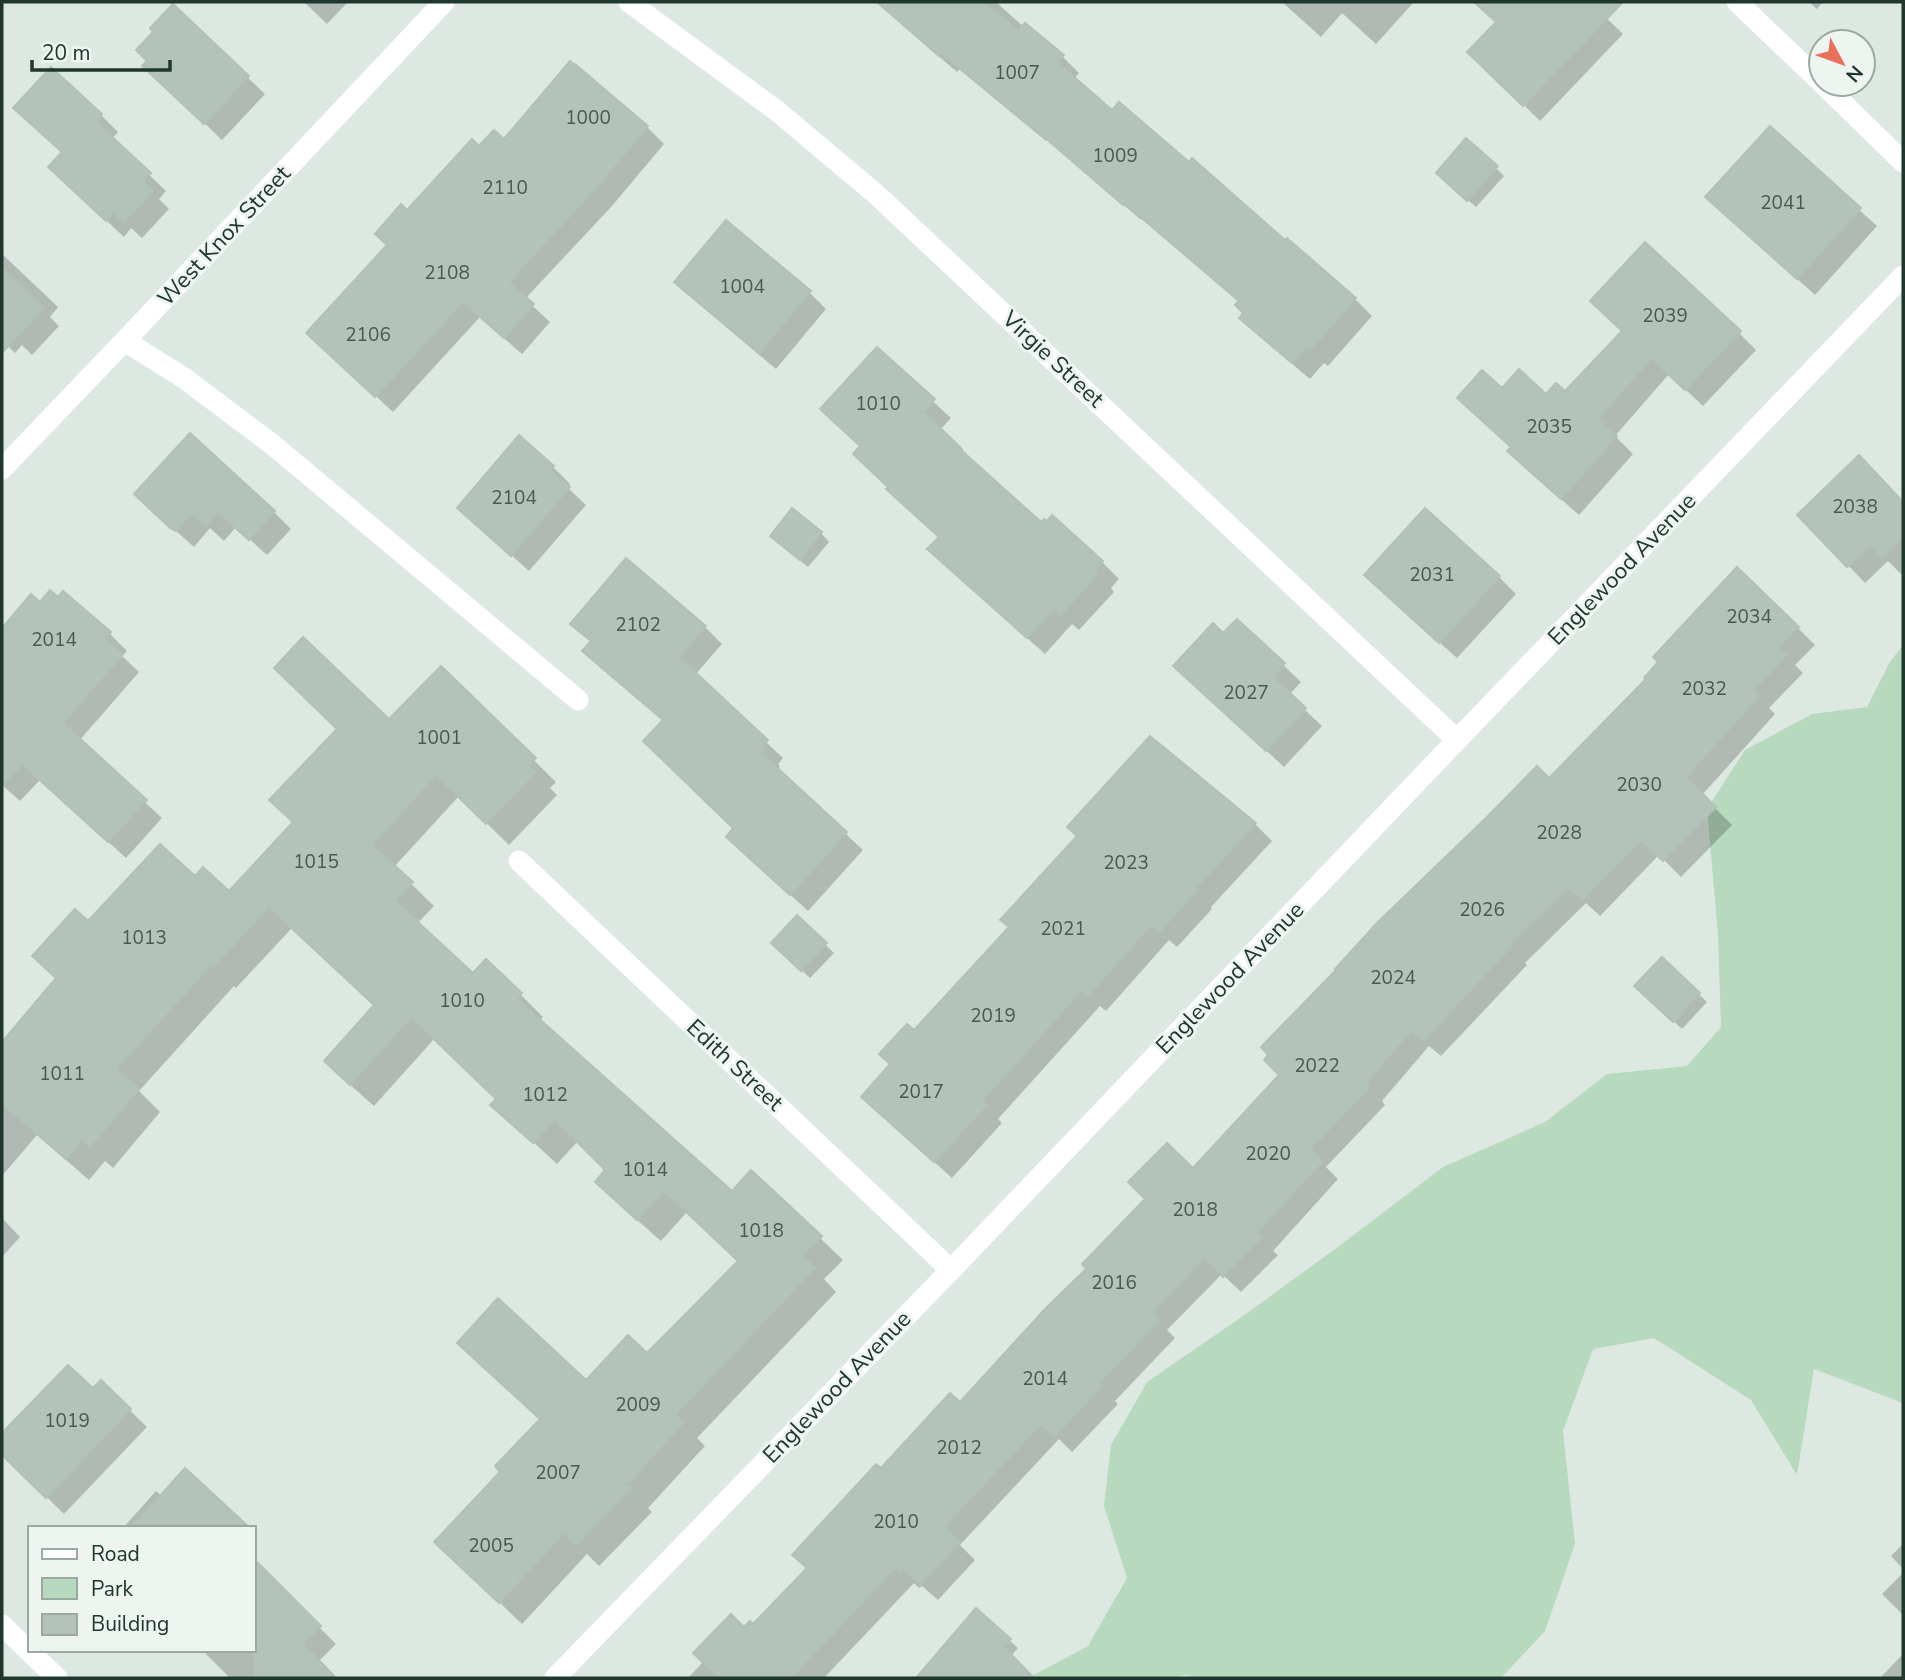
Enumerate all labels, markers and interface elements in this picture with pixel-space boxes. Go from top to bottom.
scale bar [32,28,170,72]
north arrow [1807,28,1877,98]
text: 20 m [42,39,91,67]
house number: 1007 [994,60,1040,86]
text: N [1840,60,1869,87]
house number: 1000 [565,105,611,131]
house number: 1009 [1092,143,1138,169]
street label: West Knox Street [151,158,298,313]
house number: 2110 [482,175,528,201]
house number: 2041 [1760,190,1806,216]
house number: 2108 [424,260,470,286]
house number: 1004 [719,274,765,300]
street label: Virgie Street [995,303,1111,415]
house number: 2039 [1642,303,1688,329]
house number: 2106 [345,322,391,348]
house number: 1010 [855,391,901,417]
house number: 2035 [1526,414,1572,440]
house number: 2104 [491,485,537,511]
street label: Englewood Avenue [1541,486,1703,652]
house number: 2038 [1832,494,1878,520]
house number: 2031 [1409,562,1455,588]
house number: 2034 [1726,604,1772,630]
house number: 2102 [615,612,661,638]
house number: 2014 [31,627,77,653]
house number: 2032 [1681,676,1727,702]
house number: 2027 [1223,680,1269,706]
house number: 1001 [416,725,462,751]
house number: 2030 [1616,772,1662,798]
house number: 2028 [1536,820,1582,846]
house number: 1015 [293,849,339,875]
house number: 2023 [1103,850,1149,876]
street label: Englewood Avenue [1149,895,1311,1061]
house number: 2026 [1459,897,1505,923]
house number: 2021 [1040,916,1086,942]
house number: 1013 [121,925,167,951]
house number: 2024 [1370,965,1416,991]
house number: 1010 [439,988,485,1014]
house number: 2019 [970,1003,1016,1029]
street label: Edith Street [680,1012,791,1119]
house number: 2022 [1294,1053,1340,1079]
house number: 1011 [39,1061,85,1087]
house number: 2017 [898,1079,944,1105]
house number: 1012 [522,1082,568,1108]
house number: 2020 [1245,1141,1291,1167]
house number: 1014 [622,1157,668,1183]
house number: 2018 [1172,1197,1218,1223]
house number: 1018 [738,1218,784,1244]
house number: 2016 [1091,1270,1137,1296]
street label: Englewood Avenue [756,1304,918,1470]
house number: 2014 [1022,1366,1068,1392]
house number: 2009 [615,1392,661,1418]
house number: 1019 [44,1408,90,1434]
house number: 2012 [936,1435,982,1461]
house number: 2007 [535,1460,581,1486]
house number: 2010 [873,1509,919,1535]
legend [28,1526,256,1652]
house number: 2005 [468,1533,514,1559]
text: Road [91,1540,140,1568]
text: Park [91,1575,133,1603]
text: Building [91,1610,169,1638]

